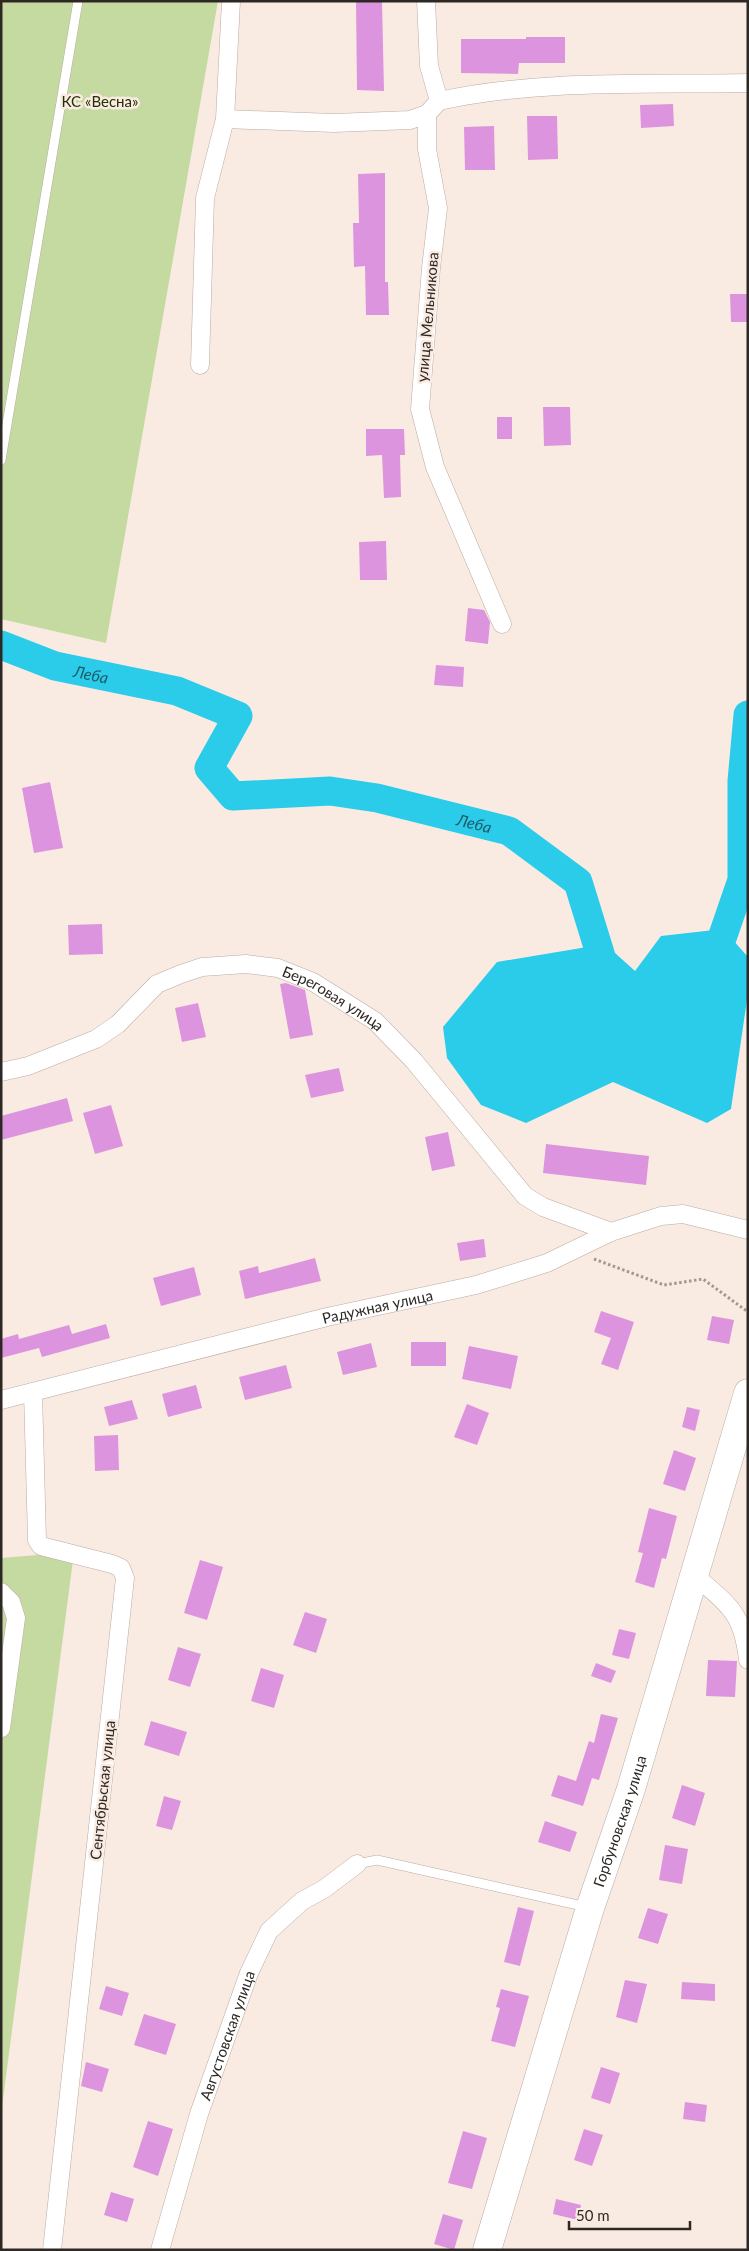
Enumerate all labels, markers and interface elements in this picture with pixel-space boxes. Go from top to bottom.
park label: КС «Весна» [62,92,138,110]
street label: улица Мельникова [412,251,442,383]
water label: Леба [71,660,110,686]
water label: Леба [454,809,494,836]
street label: Береговая улица [280,962,388,1034]
street label: Радужная улица [320,1286,435,1327]
street label: Сентябрьская улица [86,1720,118,1860]
street label: Горбуновская улица [589,1753,649,1889]
street label: Августовская улица [196,1968,258,2103]
scale bar [569,2198,690,2230]
text: 50 m [576,2206,610,2224]

